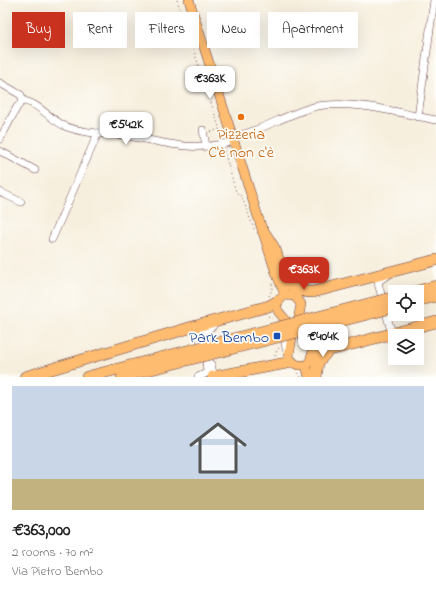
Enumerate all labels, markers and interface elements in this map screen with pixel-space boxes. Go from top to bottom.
chip: Buy [12,12,65,48]
chip: Rent [73,12,127,48]
chip: Filters [135,12,199,48]
chip: New [207,12,260,48]
chip: Apartment [268,12,358,48]
pin: €363K [182,66,238,100]
text: €363K [194,69,226,88]
pin: €542K [98,112,154,146]
marker: Pizzeria C'è non c'è [236,112,246,122]
text: €542K [109,115,143,134]
place label: Pizzeria C'è non c'è [208,123,275,165]
pin: €363K [276,257,332,291]
text: €363K [288,260,320,279]
map controls [388,285,424,365]
button: locate [388,285,424,321]
pin: €404K [295,324,351,358]
place label: Park Bembo [189,326,269,350]
text: €404K [307,327,339,346]
button: layers [388,329,424,365]
marker: Park Bembo [272,331,282,341]
icon: home [182,412,254,484]
text: €363,000 [12,518,70,543]
text: 2 rooms · 70 m² [12,543,93,562]
text: Via Pietro Bembo [12,562,103,581]

